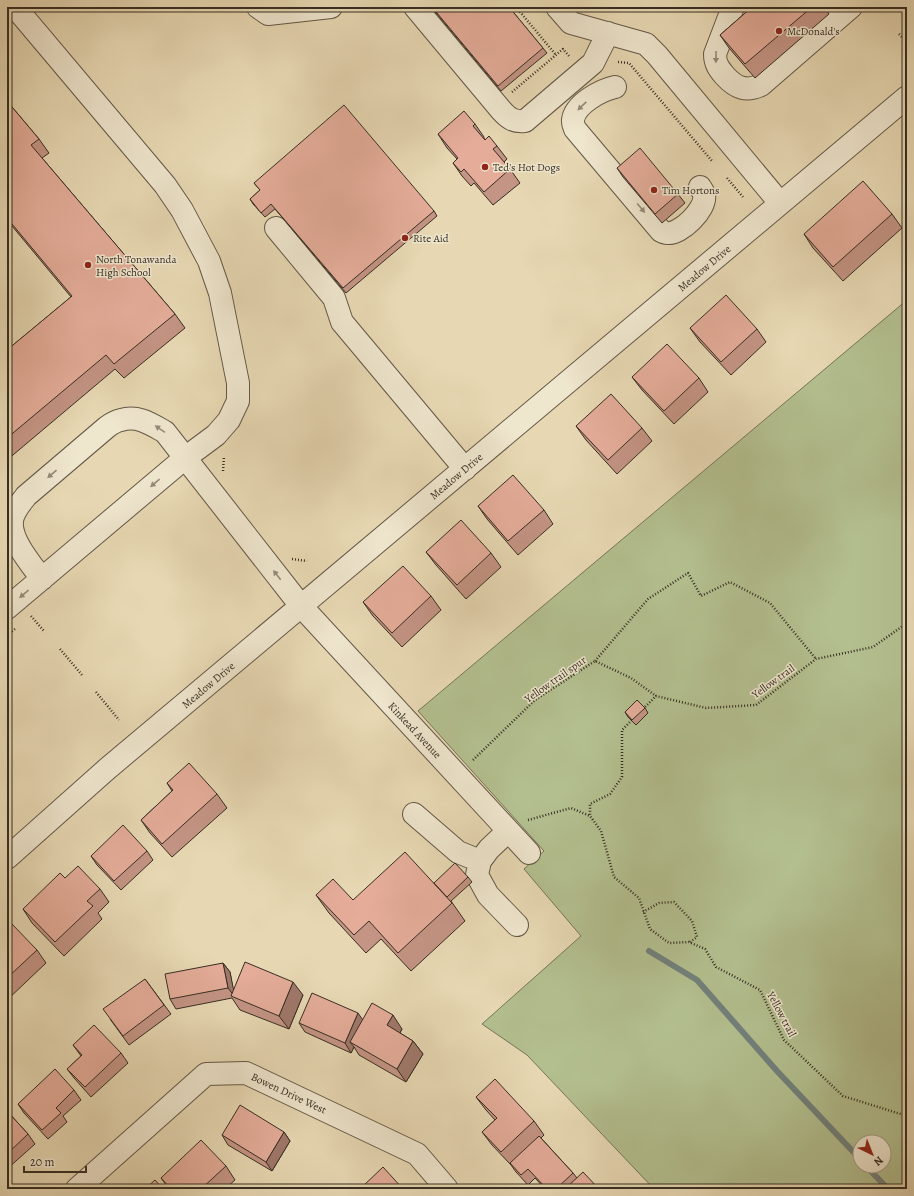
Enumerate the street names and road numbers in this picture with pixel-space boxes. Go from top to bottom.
street label: Meadow Drive [675,242,734,295]
street label: Meadow Drive [427,450,486,503]
street label: Yellow trail spur [521,653,589,707]
street label: Meadow Drive [179,659,238,712]
street label: Yellow trail [748,661,798,703]
street label: Kinkead Avenue [385,699,445,762]
street label: Yellow trail [763,988,800,1040]
street label: Bowen Drive West [249,1069,329,1118]

